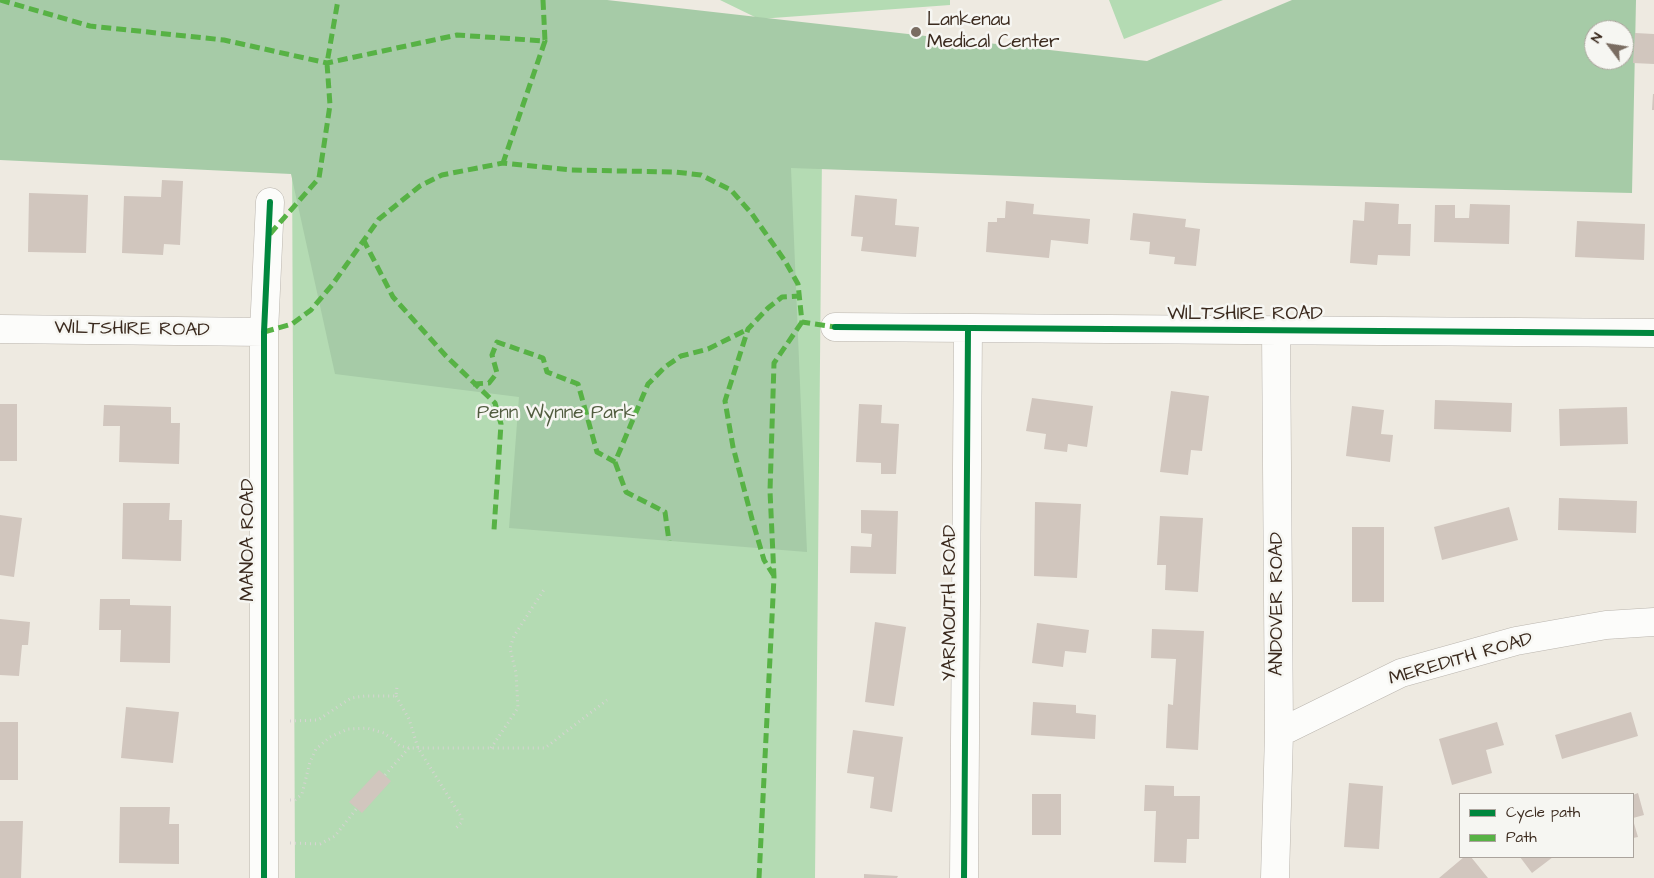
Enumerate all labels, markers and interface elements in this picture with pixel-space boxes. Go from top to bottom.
place label: Lankenau Medical Center [927,10,1060,54]
north arrow [1584,20,1634,70]
marker: Lankenau Medical Center [909,25,923,39]
text: N [1586,29,1608,47]
street label: WILTSHIRE ROAD [1167,304,1323,326]
street label: WILTSHIRE ROAD [54,317,210,343]
park label: Penn Wynne Park [477,403,635,425]
street label: MANOA ROAD [238,478,260,602]
street label: YARMOUTH ROAD [940,525,962,681]
street label: ANDOVER ROAD [1267,532,1289,676]
street label: MEREDITH ROAD [1386,629,1536,691]
legend [1459,793,1634,858]
text: Cycle path [1506,802,1580,823]
text: Path [1506,827,1537,848]

